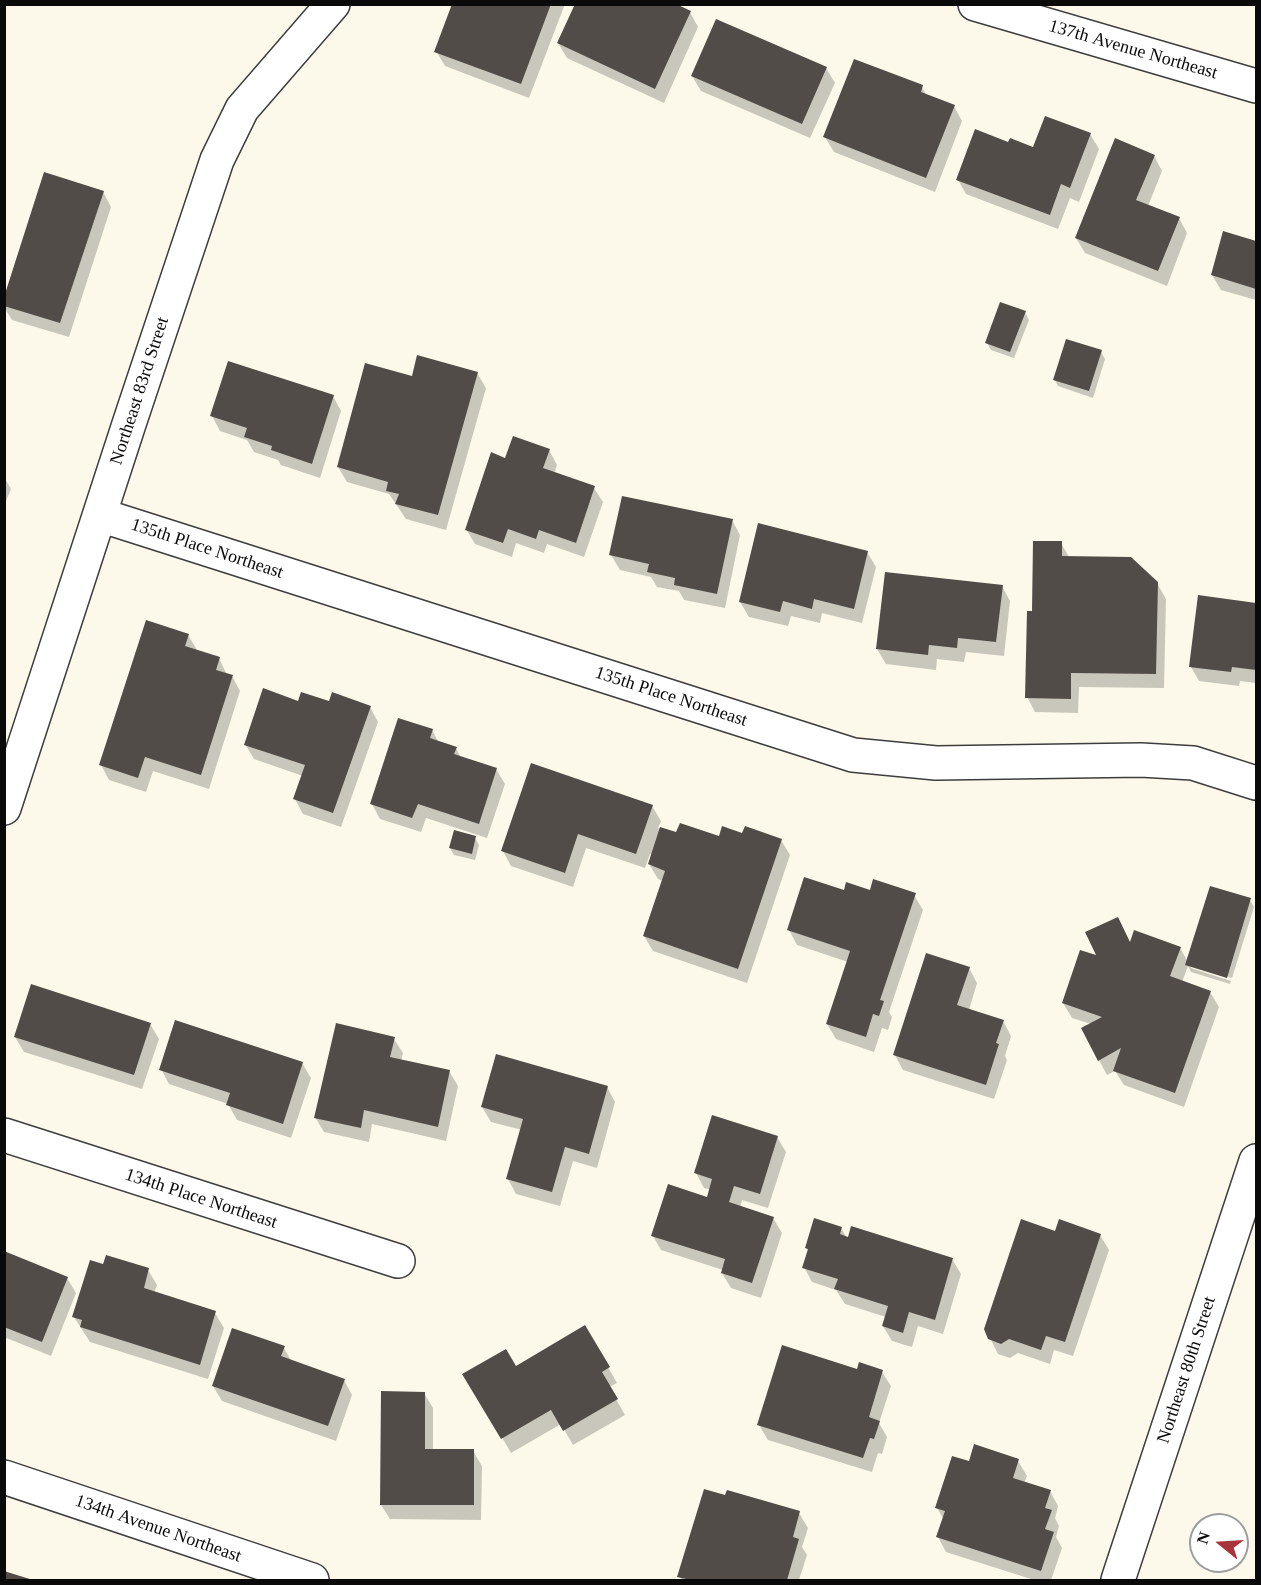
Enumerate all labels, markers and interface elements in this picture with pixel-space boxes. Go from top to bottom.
street label: 137th Avenue Northeast [1046,16,1220,84]
street label: Northeast 83rd Street [106,314,174,468]
street label: 135th Place Northeast [128,514,286,584]
street label: 135th Place Northeast [592,662,750,732]
street label: 134th Place Northeast [122,1164,280,1234]
street label: Northeast 80th Street [1153,1294,1221,1446]
street label: 134th Avenue Northeast [72,1490,244,1568]
north arrow [1189,1513,1249,1573]
text: N [1193,1530,1213,1546]

